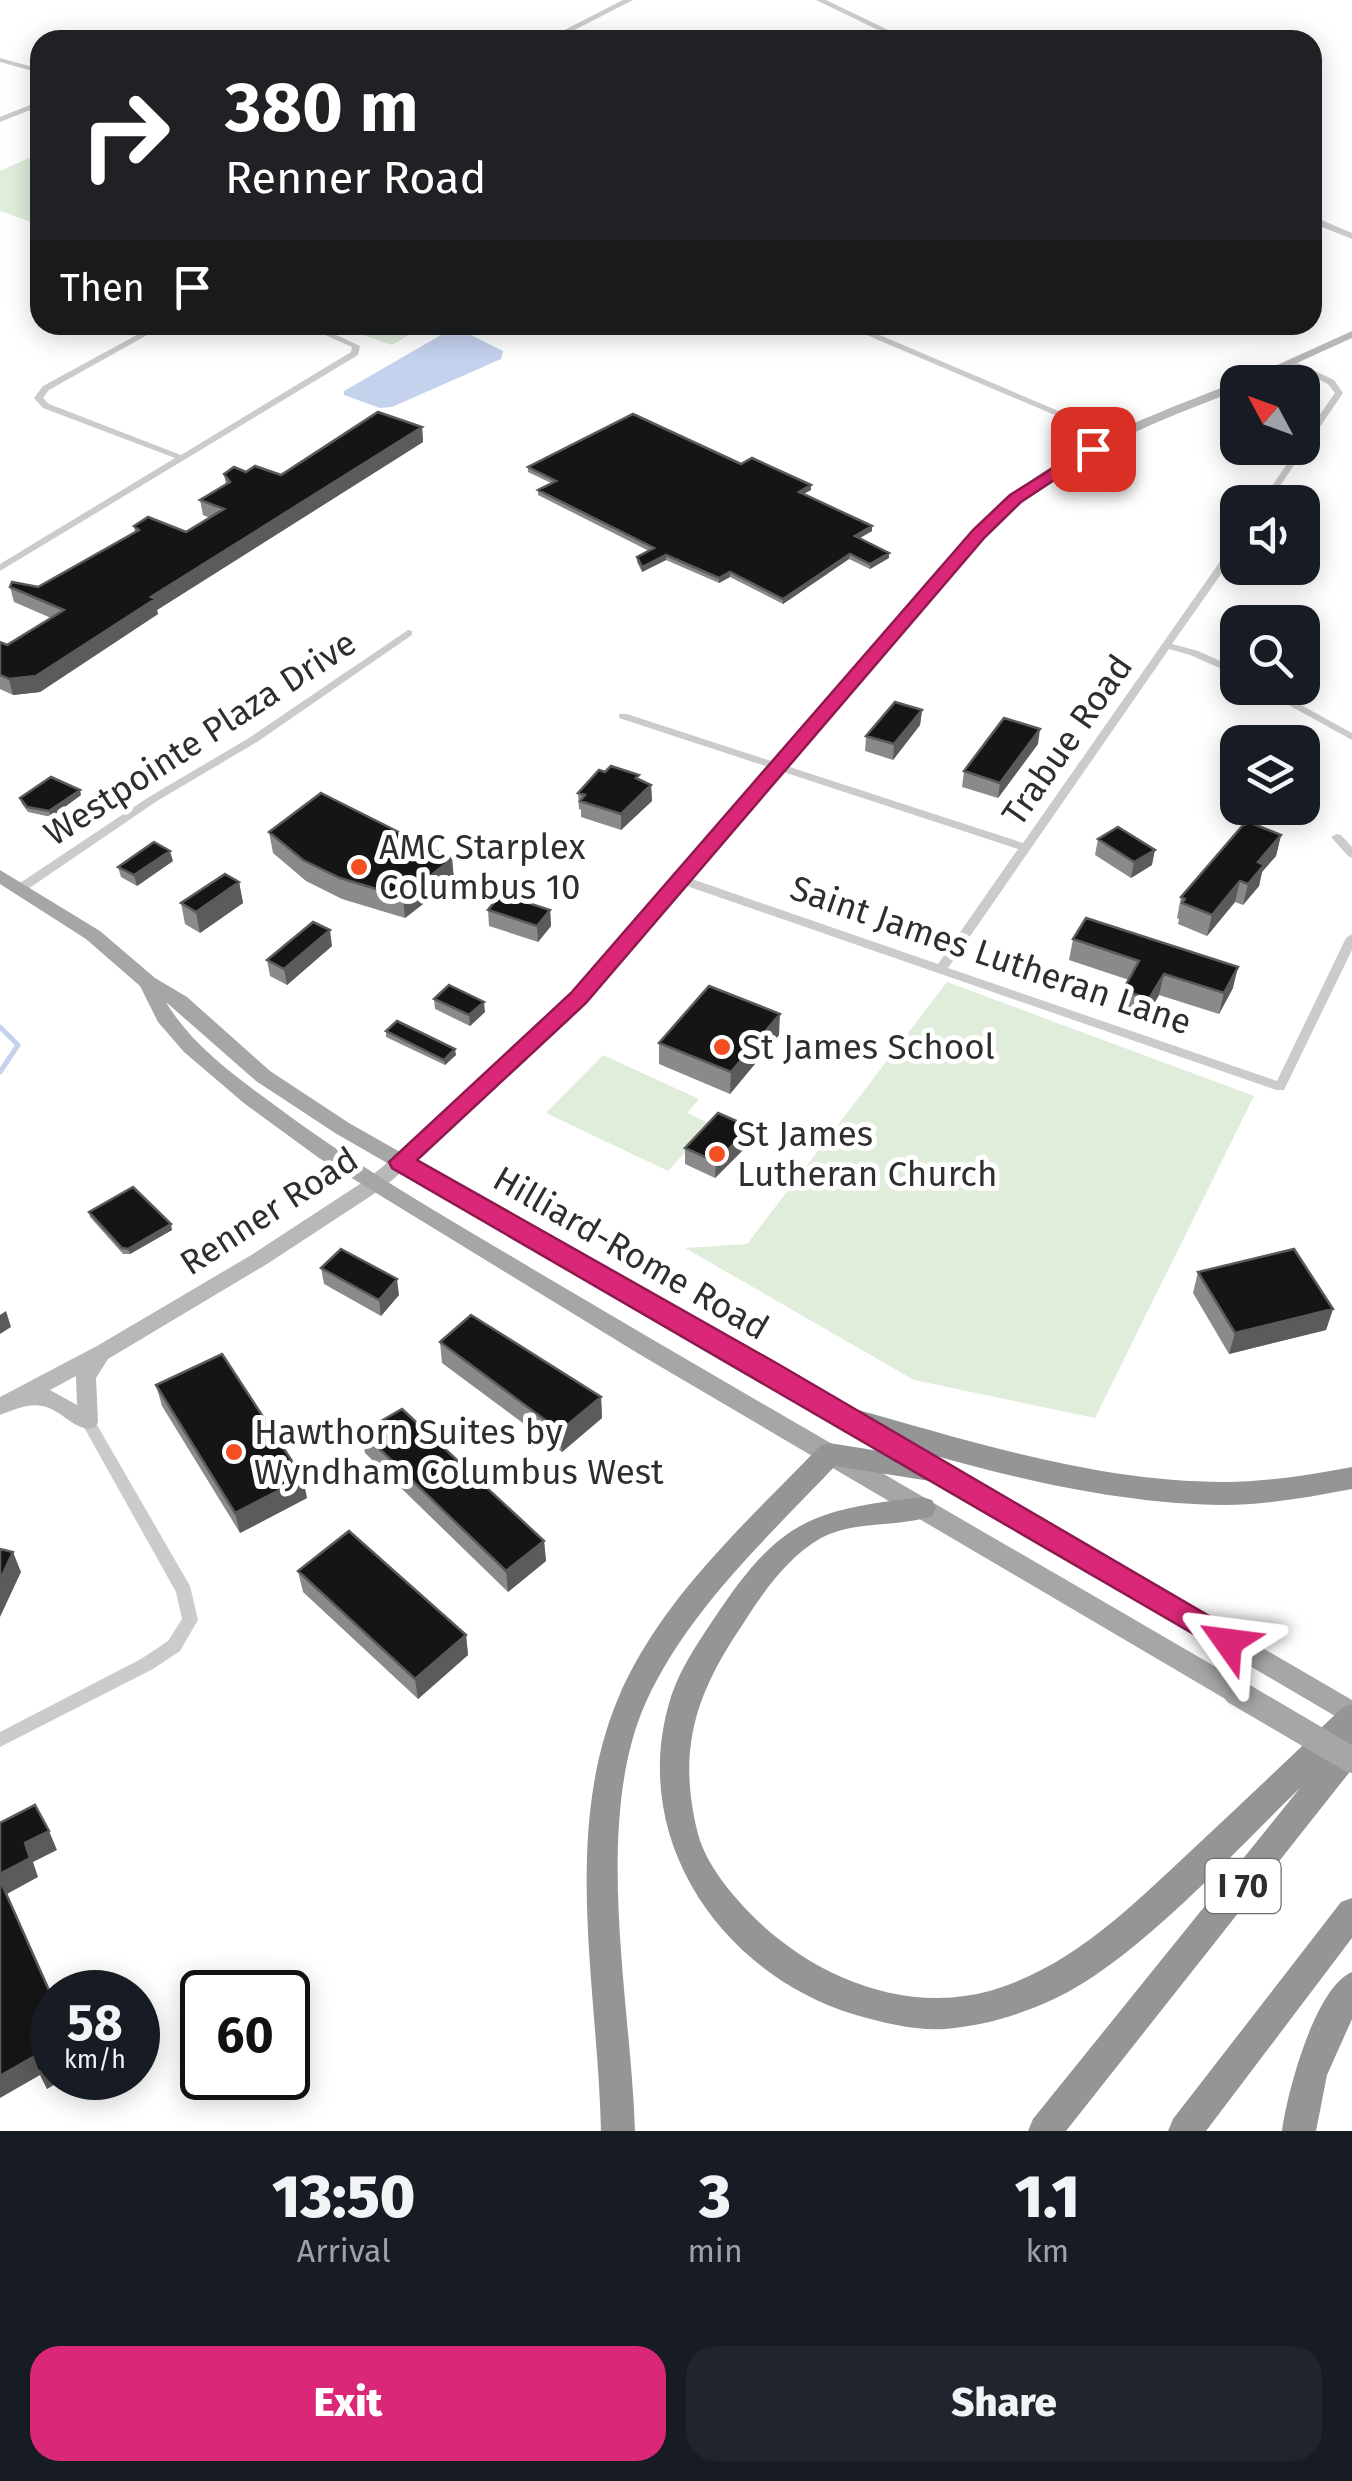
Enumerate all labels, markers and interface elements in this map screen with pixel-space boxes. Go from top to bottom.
text: 380 m [225,66,419,150]
icon: right [60,70,190,200]
text: Renner Road [225,151,486,205]
icon: arrive [165,260,220,315]
text: Then [60,265,145,311]
north arrow [1220,365,1320,465]
map controls [1220,365,1320,825]
pin [1051,407,1136,492]
icon: arrive [1066,422,1121,477]
button: sound [1220,485,1320,585]
button: search [1220,605,1320,705]
street label: Westpointe Plaza Drive [36,622,364,854]
street label: Trabue Road [993,647,1141,833]
button: layers [1220,725,1320,825]
place label: AMC Starplex Columbus 10 [379,826,585,908]
marker: AMC Starplex Columbus 10 [348,856,370,878]
street label: Saint James Lutheran Lane [785,867,1197,1043]
place label: St James School [742,1026,995,1068]
marker: St James School [711,1036,733,1058]
place label: St James Lutheran Church [737,1113,997,1195]
street label: Renner Road [172,1138,366,1284]
marker: St James Lutheran Church [706,1143,728,1165]
street label: Hilliard-Rome Road [486,1157,776,1349]
place label: Hawthorn Suites by Wyndham Columbus West [254,1411,664,1493]
marker: Hawthorn Suites by Wyndham Columbus West [223,1441,245,1463]
position arrow [1176,1590,1280,1694]
road number: I 70 [1206,1859,1280,1913]
speed limit sign: 60 [180,1970,310,2100]
text: 58 [67,1993,123,2053]
text: km/h [64,2045,126,2075]
text: 13:50 [272,2161,415,2233]
text: 3 [699,2161,731,2233]
text: 1.1 [1015,2161,1080,2233]
text: Arrival [297,2232,391,2270]
text: min [687,2232,743,2270]
text: km [1025,2232,1069,2270]
button: Exit [30,2346,666,2461]
button: Share [686,2346,1322,2461]

